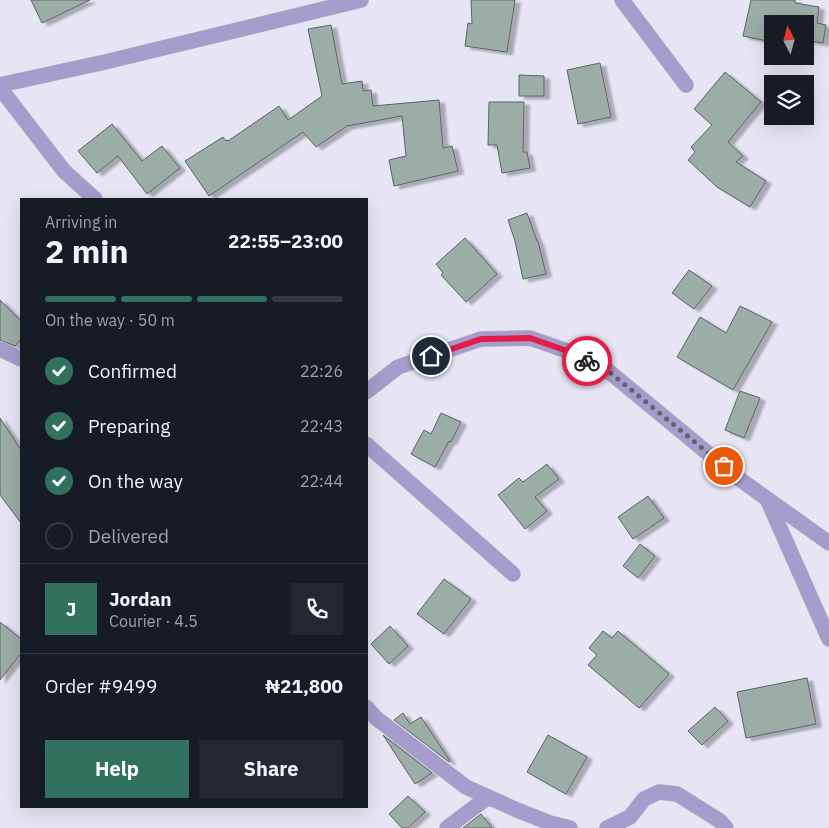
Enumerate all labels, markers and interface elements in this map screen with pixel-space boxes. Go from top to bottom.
north arrow [764,15,814,65]
map controls [764,15,814,125]
button: layers [764,75,814,125]
text: Arriving in [45,212,117,232]
text: 22:55–23:00 [228,229,343,253]
text: 2 min [45,230,129,272]
text: On the way · 50 m [45,310,175,330]
pin [410,335,452,377]
courier [562,336,612,386]
icon: home [417,342,445,370]
icon: bike [573,347,601,375]
icon: check [45,357,73,385]
text: Confirmed [88,359,177,383]
text: 22:26 [300,361,343,381]
icon: check [45,412,73,440]
text: Preparing [88,414,170,438]
text: 22:43 [300,416,343,436]
pin [703,445,745,487]
icon: bag [710,452,738,480]
icon: check [45,467,73,495]
text: On the way [88,469,183,493]
text: 22:44 [300,471,343,491]
text: Delivered [88,524,169,548]
button: phone [291,583,343,635]
text: Jordan [109,587,172,611]
text: J [66,597,76,621]
text: Courier · 4.5 [109,611,198,631]
text: Order #9499 [45,674,157,698]
text: ₦21,800 [265,674,343,698]
button: Help [45,740,189,798]
button: Share [199,740,343,798]

